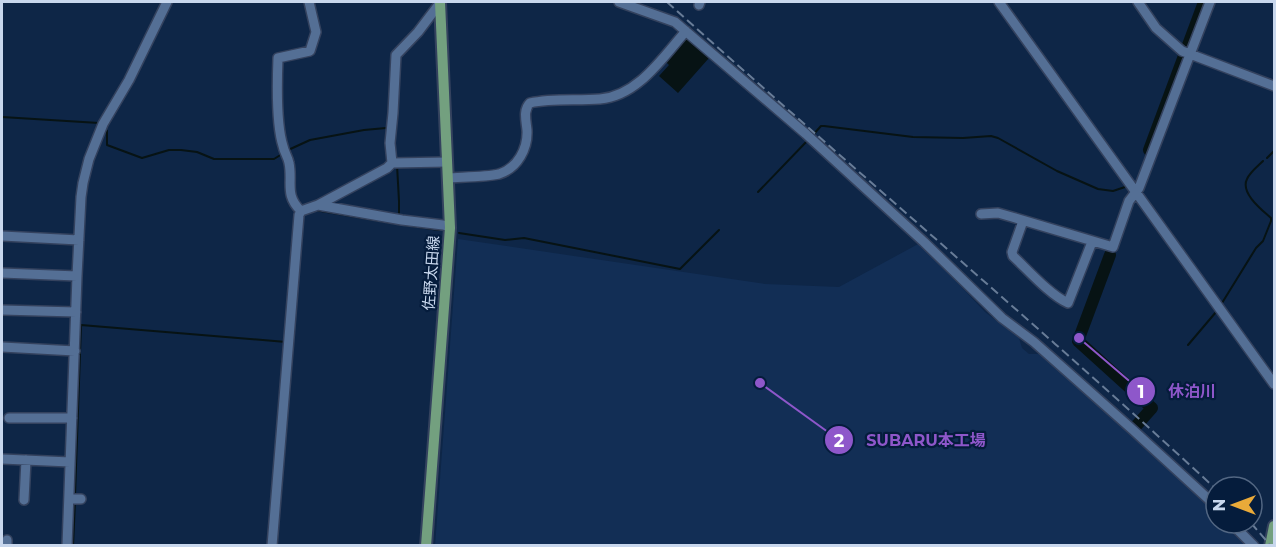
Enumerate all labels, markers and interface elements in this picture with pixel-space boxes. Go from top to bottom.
street label: 佐野太田線 [419,235,443,311]
callout: 休泊川 [1126,374,1228,408]
text: 1 [1137,381,1145,403]
text: 休泊川 [1168,382,1216,401]
callout: SUBARU本工場 [824,423,998,457]
text: 2 [834,430,845,452]
text: SUBARU本工場 [866,431,986,450]
north arrow [1204,475,1264,535]
text: N [1210,499,1229,511]

